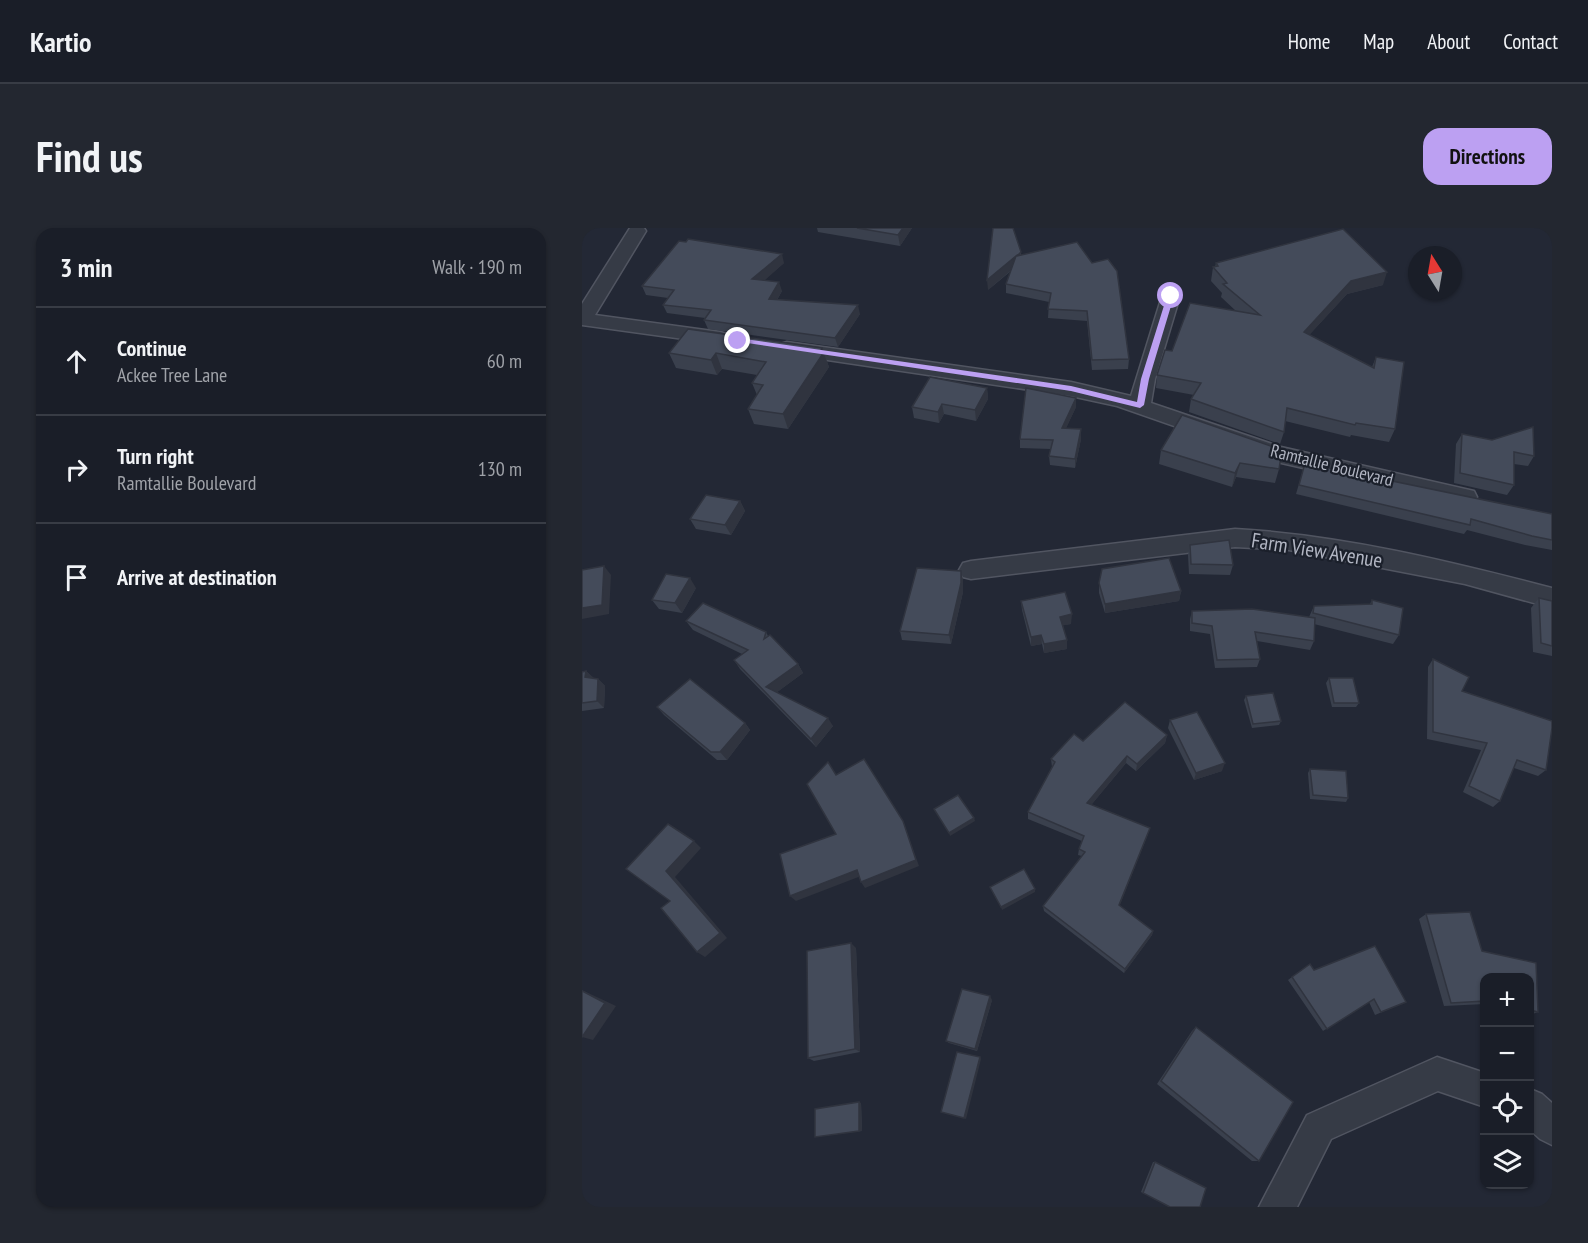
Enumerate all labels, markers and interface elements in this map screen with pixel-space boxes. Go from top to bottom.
text: Kartio [30,23,92,60]
text: Home [1288,28,1330,55]
text: Map [1363,28,1394,55]
text: About [1427,28,1470,55]
text: Contact [1503,28,1558,55]
button: Directions [1423,128,1552,185]
text: Find us [36,129,143,184]
north arrow [1408,246,1462,300]
text: 3 min [60,251,113,284]
text: Walk · 190 m [432,254,522,280]
route start [1157,282,1183,308]
route end [724,327,750,353]
text: Continue [117,334,187,362]
icon: ahead [60,345,93,378]
text: 60 m [487,348,522,374]
text: Ackee Tree Lane [117,362,227,388]
street label: Ramtallie Boulevard [1268,439,1396,491]
text: Turn right [117,442,194,470]
icon: right [60,453,93,486]
text: 130 m [478,456,522,482]
text: Ramtallie Boulevard [117,470,257,496]
street label: Farm View Avenue [1250,526,1384,574]
icon: arrive [60,561,93,594]
text: Arrive at destination [117,563,277,591]
map controls [1480,973,1534,1189]
button: + [1480,973,1534,1027]
button: − [1480,1027,1534,1081]
button: locate [1480,1081,1534,1135]
button: layers [1480,1135,1534,1189]

